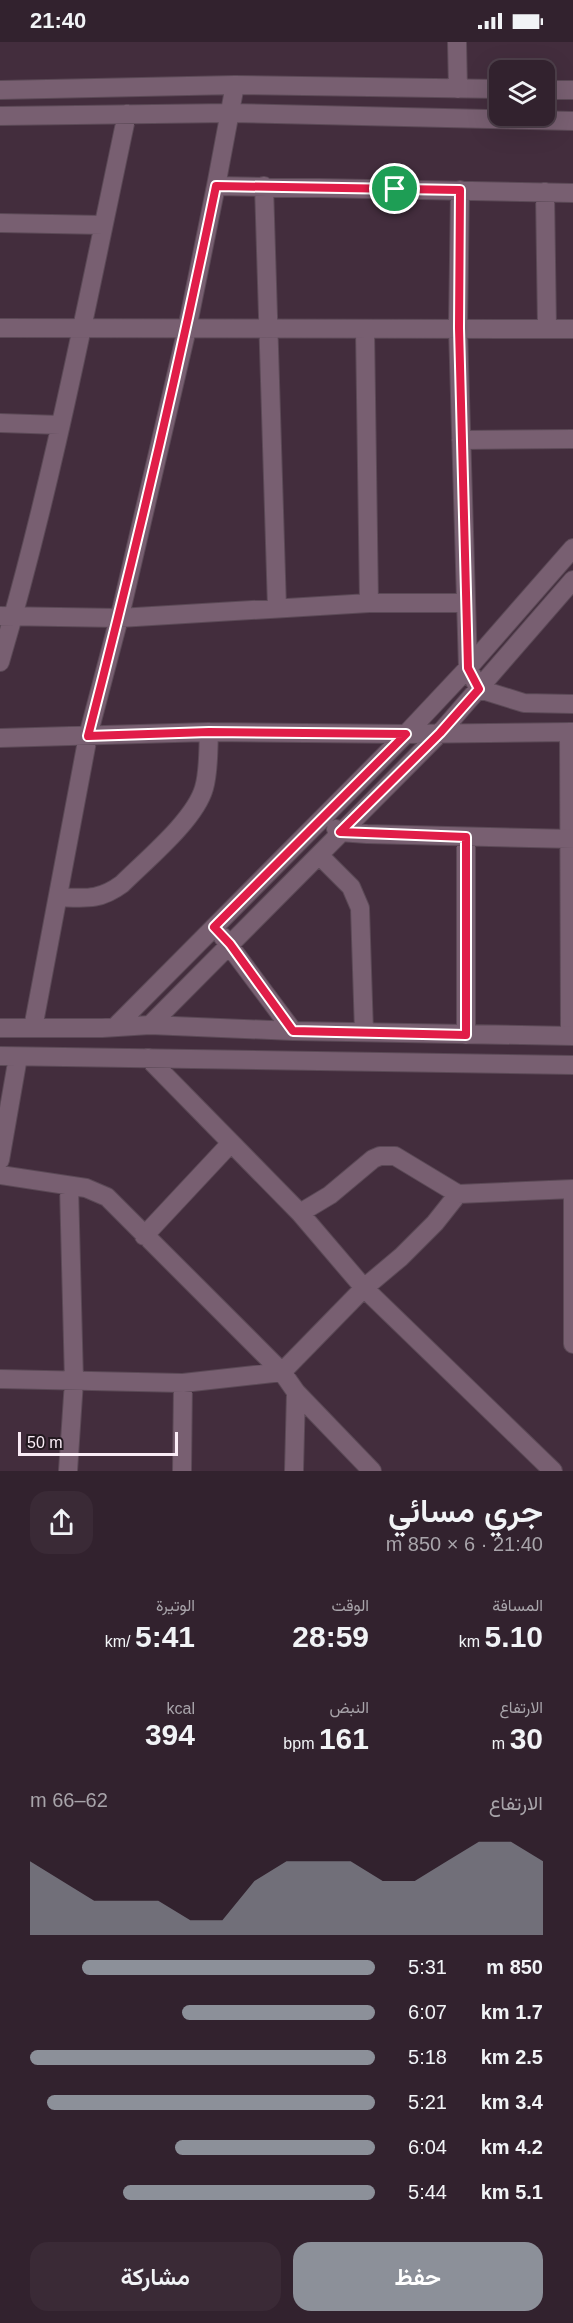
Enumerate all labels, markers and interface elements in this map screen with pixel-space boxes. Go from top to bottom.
text: 21:40 [30,8,86,33]
map controls [489,60,555,126]
button: layers [489,60,555,126]
pin [369,163,420,214]
icon: arrive [378,172,411,205]
scale bar [18,1429,178,1456]
text: 50 m [27,1434,63,1451]
button: share [30,1491,93,1554]
text: جري مسائي [388,1492,543,1529]
text: 21:40 · 6 × 850 m [386,1533,543,1555]
text: الوتيرة [156,1597,195,1614]
text: الوقت [331,1597,369,1614]
text: المسافة [492,1597,543,1614]
text: 5:41 [135,1620,195,1653]
text: 28:59 [292,1620,369,1653]
text: 5.10 [485,1620,543,1653]
text: /km [105,1633,135,1650]
text: km [459,1633,485,1650]
text: النبض [329,1699,369,1716]
text: الارتفاع [500,1699,543,1716]
text: kcal [167,1700,195,1717]
text: 394 [145,1718,195,1751]
text: 161 [319,1722,369,1755]
text: 30 [510,1722,543,1755]
text: bpm [283,1735,319,1752]
text: m [492,1735,510,1752]
text: 62–66 m [30,1789,108,1811]
text: الارتفاع [489,1792,543,1814]
text: 5:31 [408,1956,447,1978]
text: 850 m [486,1956,543,1978]
text: 6:07 [408,2001,447,2023]
text: 1.7 km [481,2001,543,2023]
text: 5:18 [408,2046,447,2068]
text: 2.5 km [481,2046,543,2068]
text: 5:21 [408,2091,447,2113]
text: 3.4 km [481,2091,543,2113]
text: 6:04 [408,2136,447,2158]
text: 4.2 km [481,2136,543,2158]
text: 5:44 [408,2181,447,2203]
text: 5.1 km [481,2181,543,2203]
button: مشاركة [30,2242,281,2311]
button: حفظ [293,2242,543,2311]

